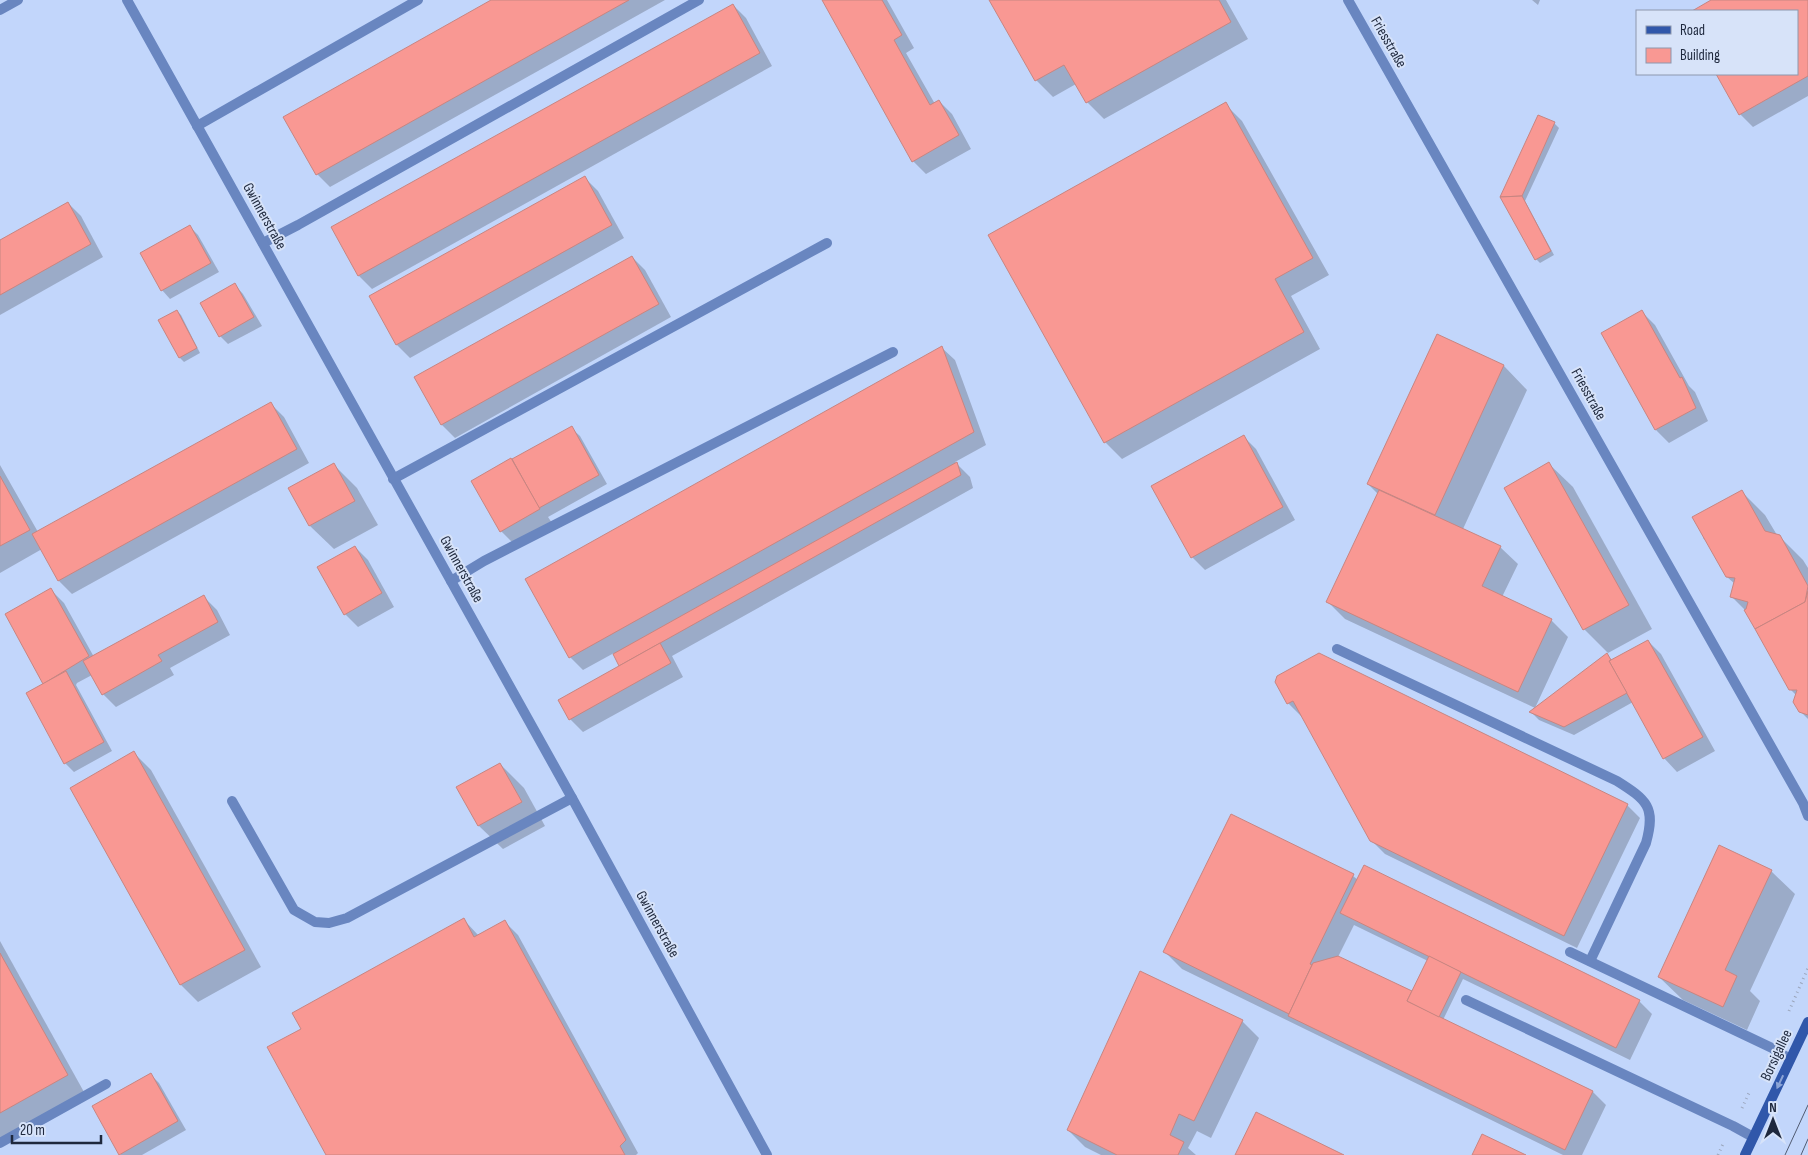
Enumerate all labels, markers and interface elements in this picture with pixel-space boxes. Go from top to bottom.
legend [1636,10,1798,75]
street label: Friesstraße [1366,13,1411,71]
text: Road [1680,21,1705,40]
text: Building [1680,46,1720,65]
street label: Gwinnerstraße [238,179,291,253]
street label: Friesstraße [1567,365,1610,423]
street label: Gwinnerstraße [435,532,488,606]
street label: Gwinnerstraße [631,887,684,961]
street label: Borsigallee [1756,1027,1797,1084]
one-way arrow [1775,1075,1783,1089]
north arrow [1748,1095,1798,1145]
text: N [1769,1099,1777,1116]
scale bar [12,1112,101,1144]
text: 20 m [20,1121,45,1140]

